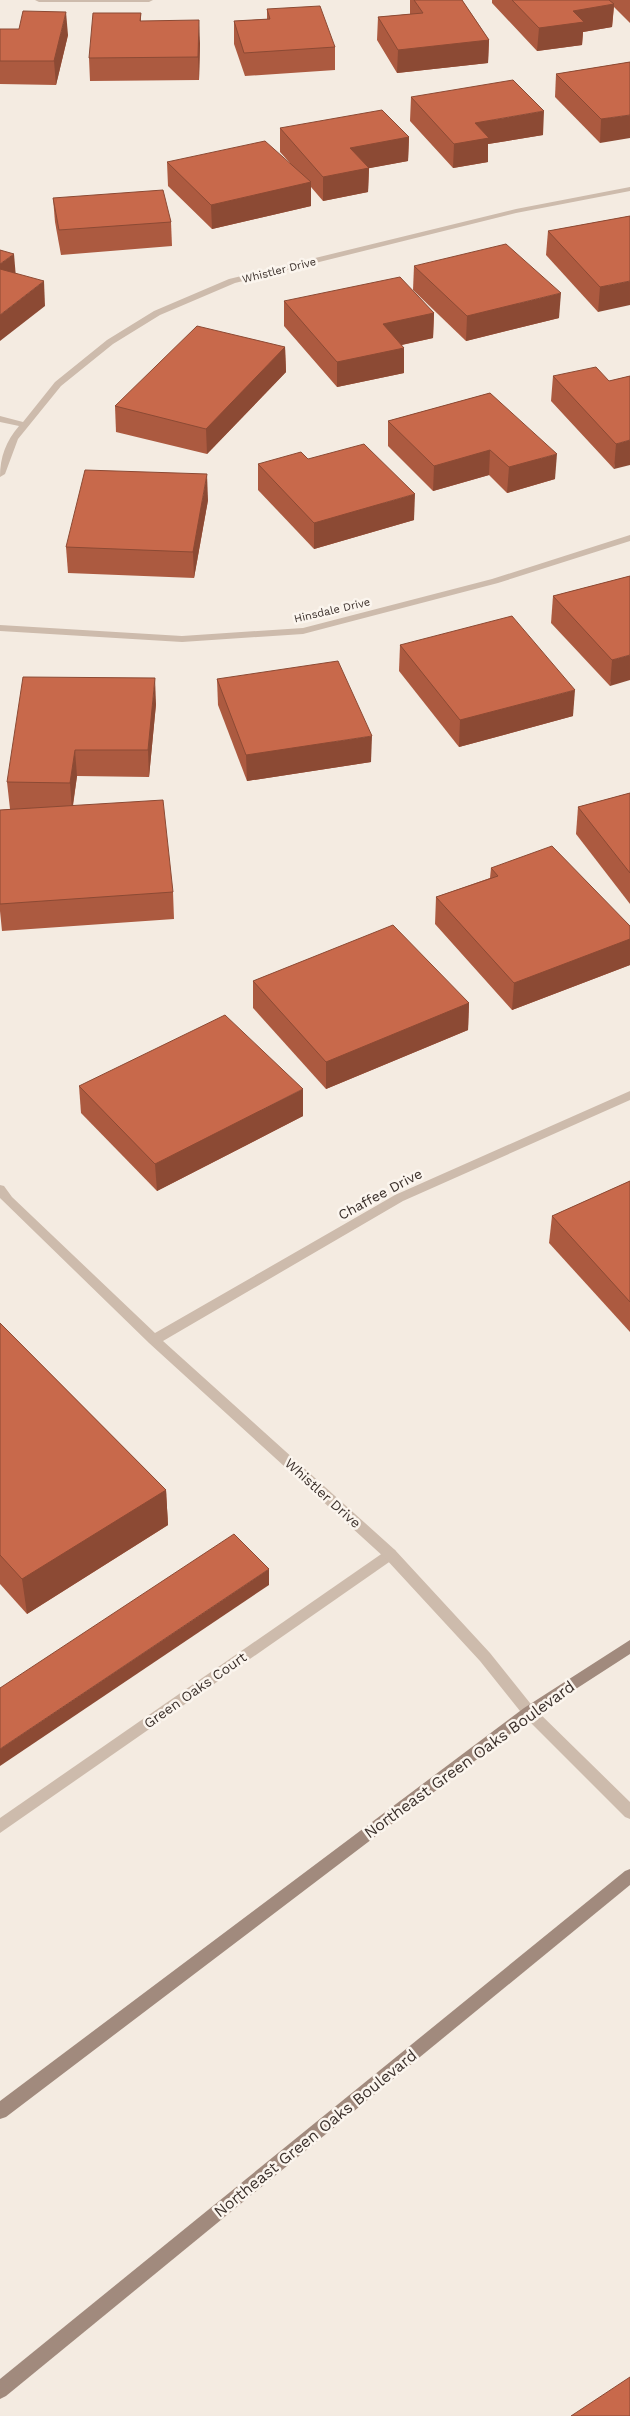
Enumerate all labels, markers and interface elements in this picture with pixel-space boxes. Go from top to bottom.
street label: Whistler Drive [241,255,317,286]
street label: Hinsdale Drive [293,595,371,626]
street label: Chaffee Drive [335,1165,425,1223]
street label: Whistler Drive [282,1455,364,1531]
street label: Green Oaks Court [141,1649,249,1731]
street label: Northeast Green Oaks Boulevard [360,1677,578,1842]
street label: Northeast Green Oaks Boulevard [210,2046,421,2221]

